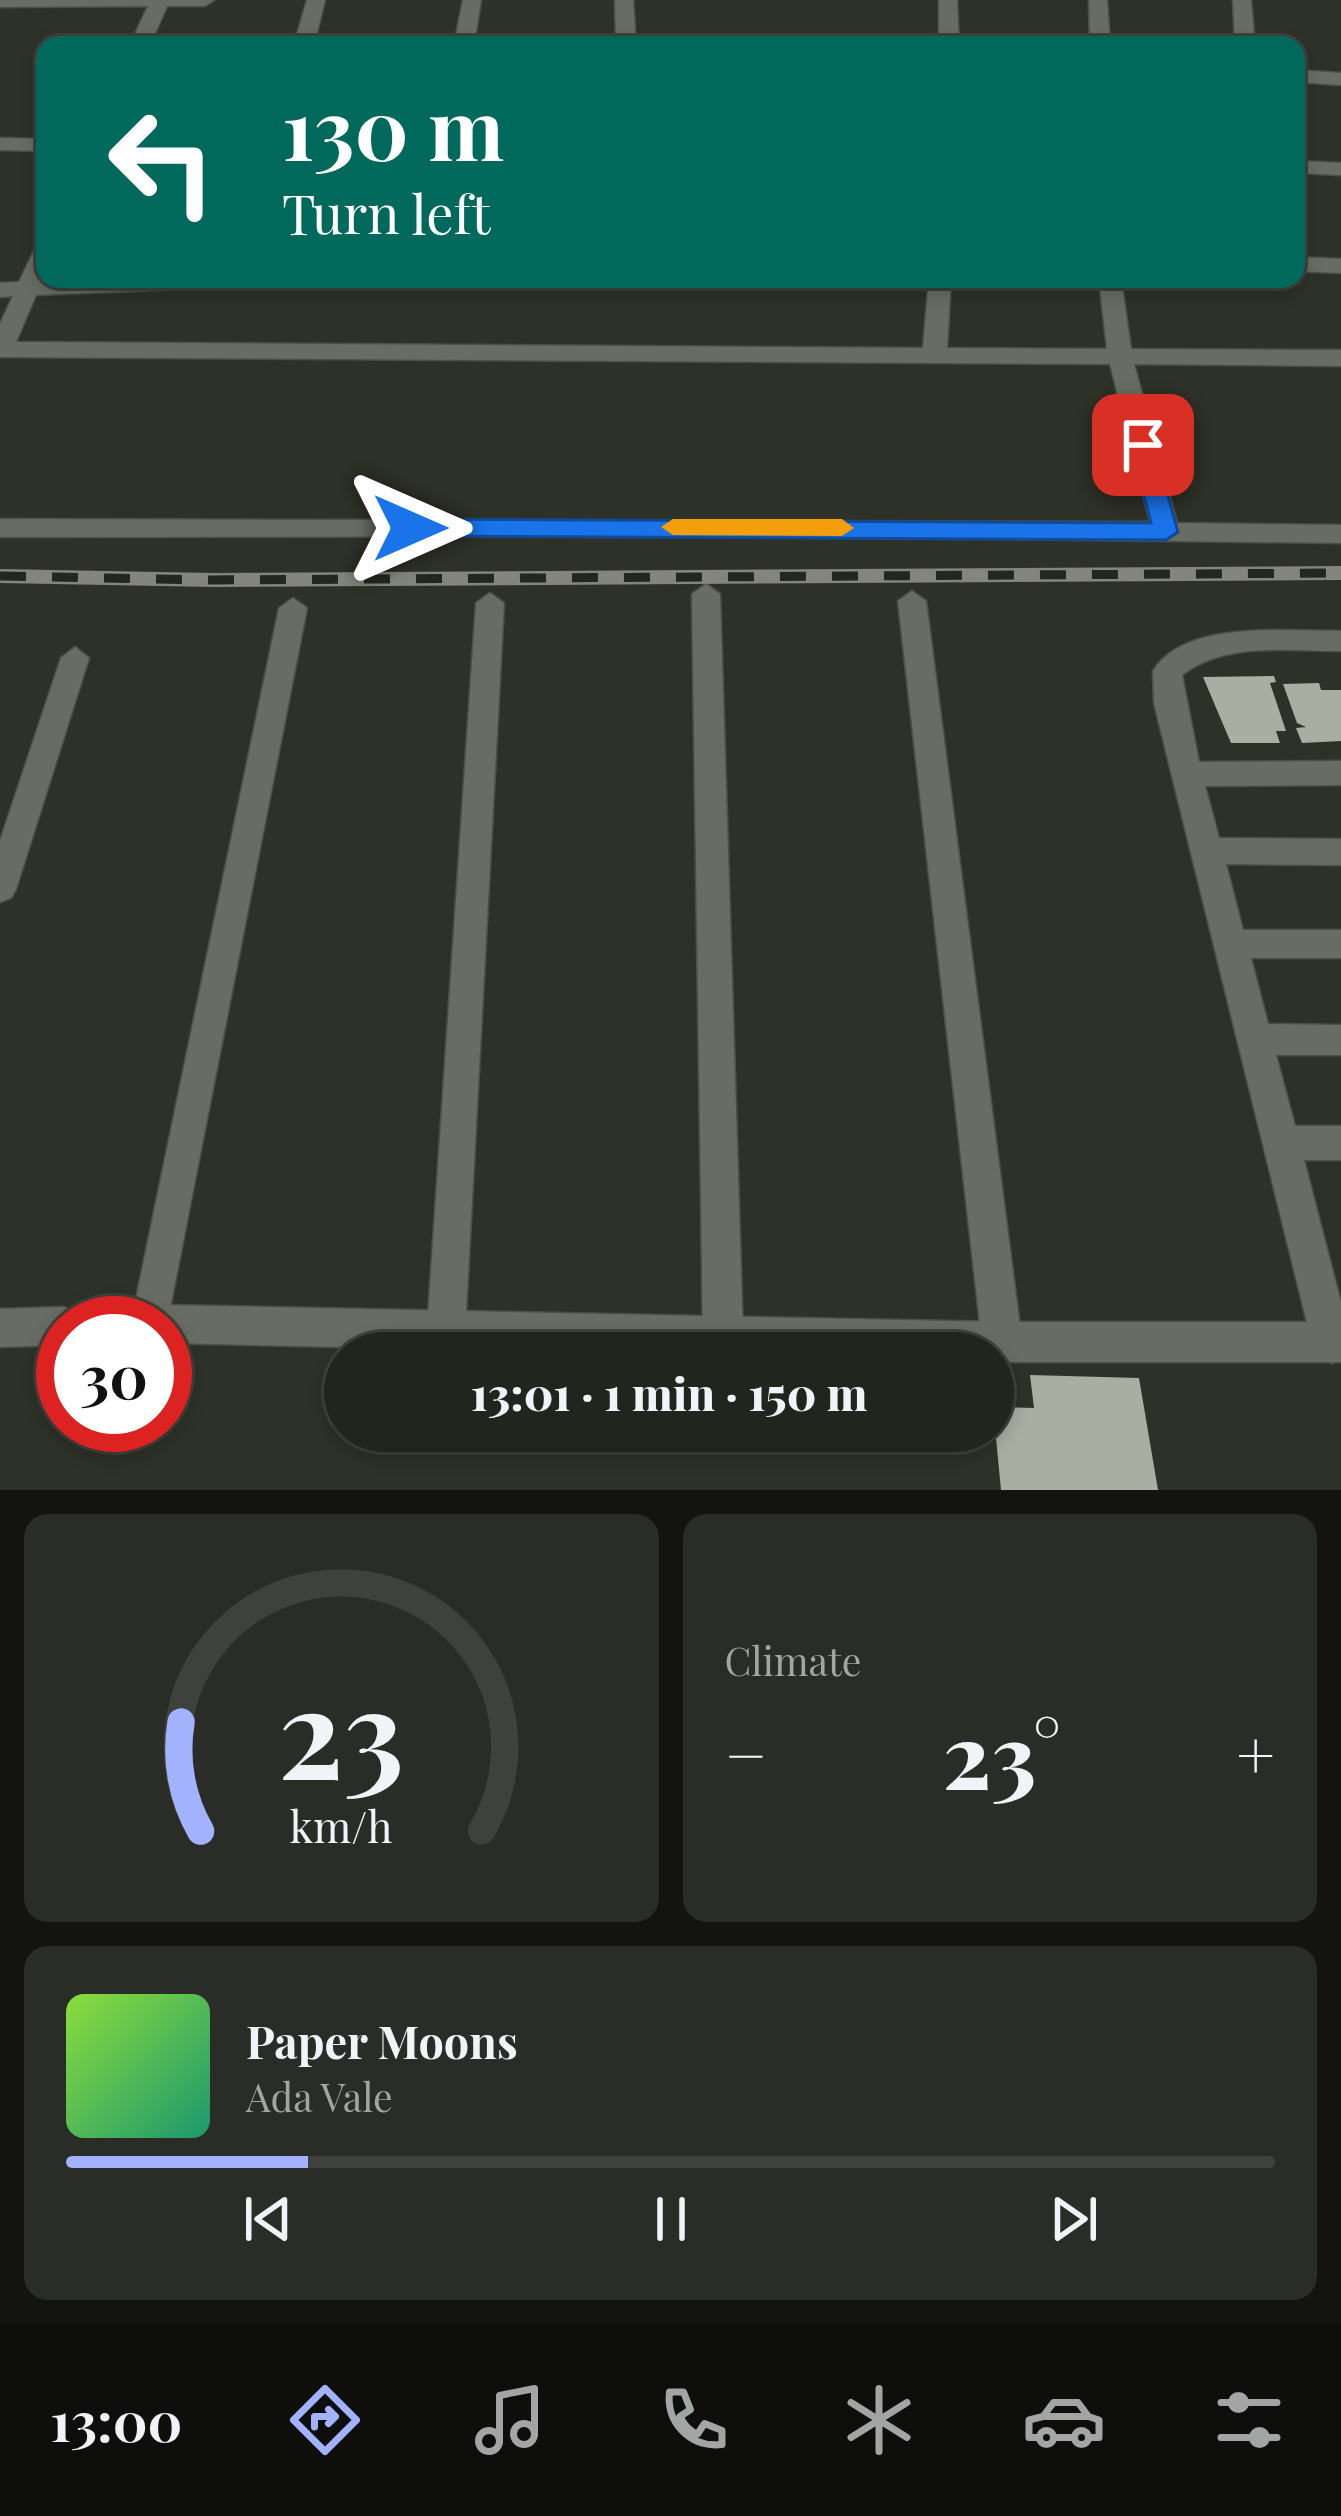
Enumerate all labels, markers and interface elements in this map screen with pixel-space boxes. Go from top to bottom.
text: 130 m [282,70,504,182]
icon: left [84,84,240,240]
text: Turn left [282,177,491,249]
pin [1092,394,1194,496]
icon: arrive [1110,412,1176,478]
position arrow [347,465,473,591]
speed limit sign: 30 [36,1296,192,1452]
text: 13:01 · 1 min · 150 m [470,1362,868,1422]
text: Climate [725,1634,862,1686]
text: 23 [278,1645,404,1811]
text: 23° [943,1693,1061,1813]
text: − [725,1709,767,1797]
text: + [1236,1709,1275,1797]
text: km/h [290,1797,393,1854]
text: Paper Moons [246,2010,518,2070]
text: Ada Vale [246,2070,393,2122]
icon: previous [235,2186,301,2252]
icon: pause [638,2186,704,2252]
icon: next [1041,2186,1107,2252]
icon: directions [283,2378,367,2462]
icon: music [468,2378,552,2462]
icon: phone [652,2378,736,2462]
icon: climate [837,2378,921,2462]
icon: car [1022,2378,1106,2462]
icon: filters [1207,2378,1291,2462]
text: 13:00 [50,2384,182,2456]

